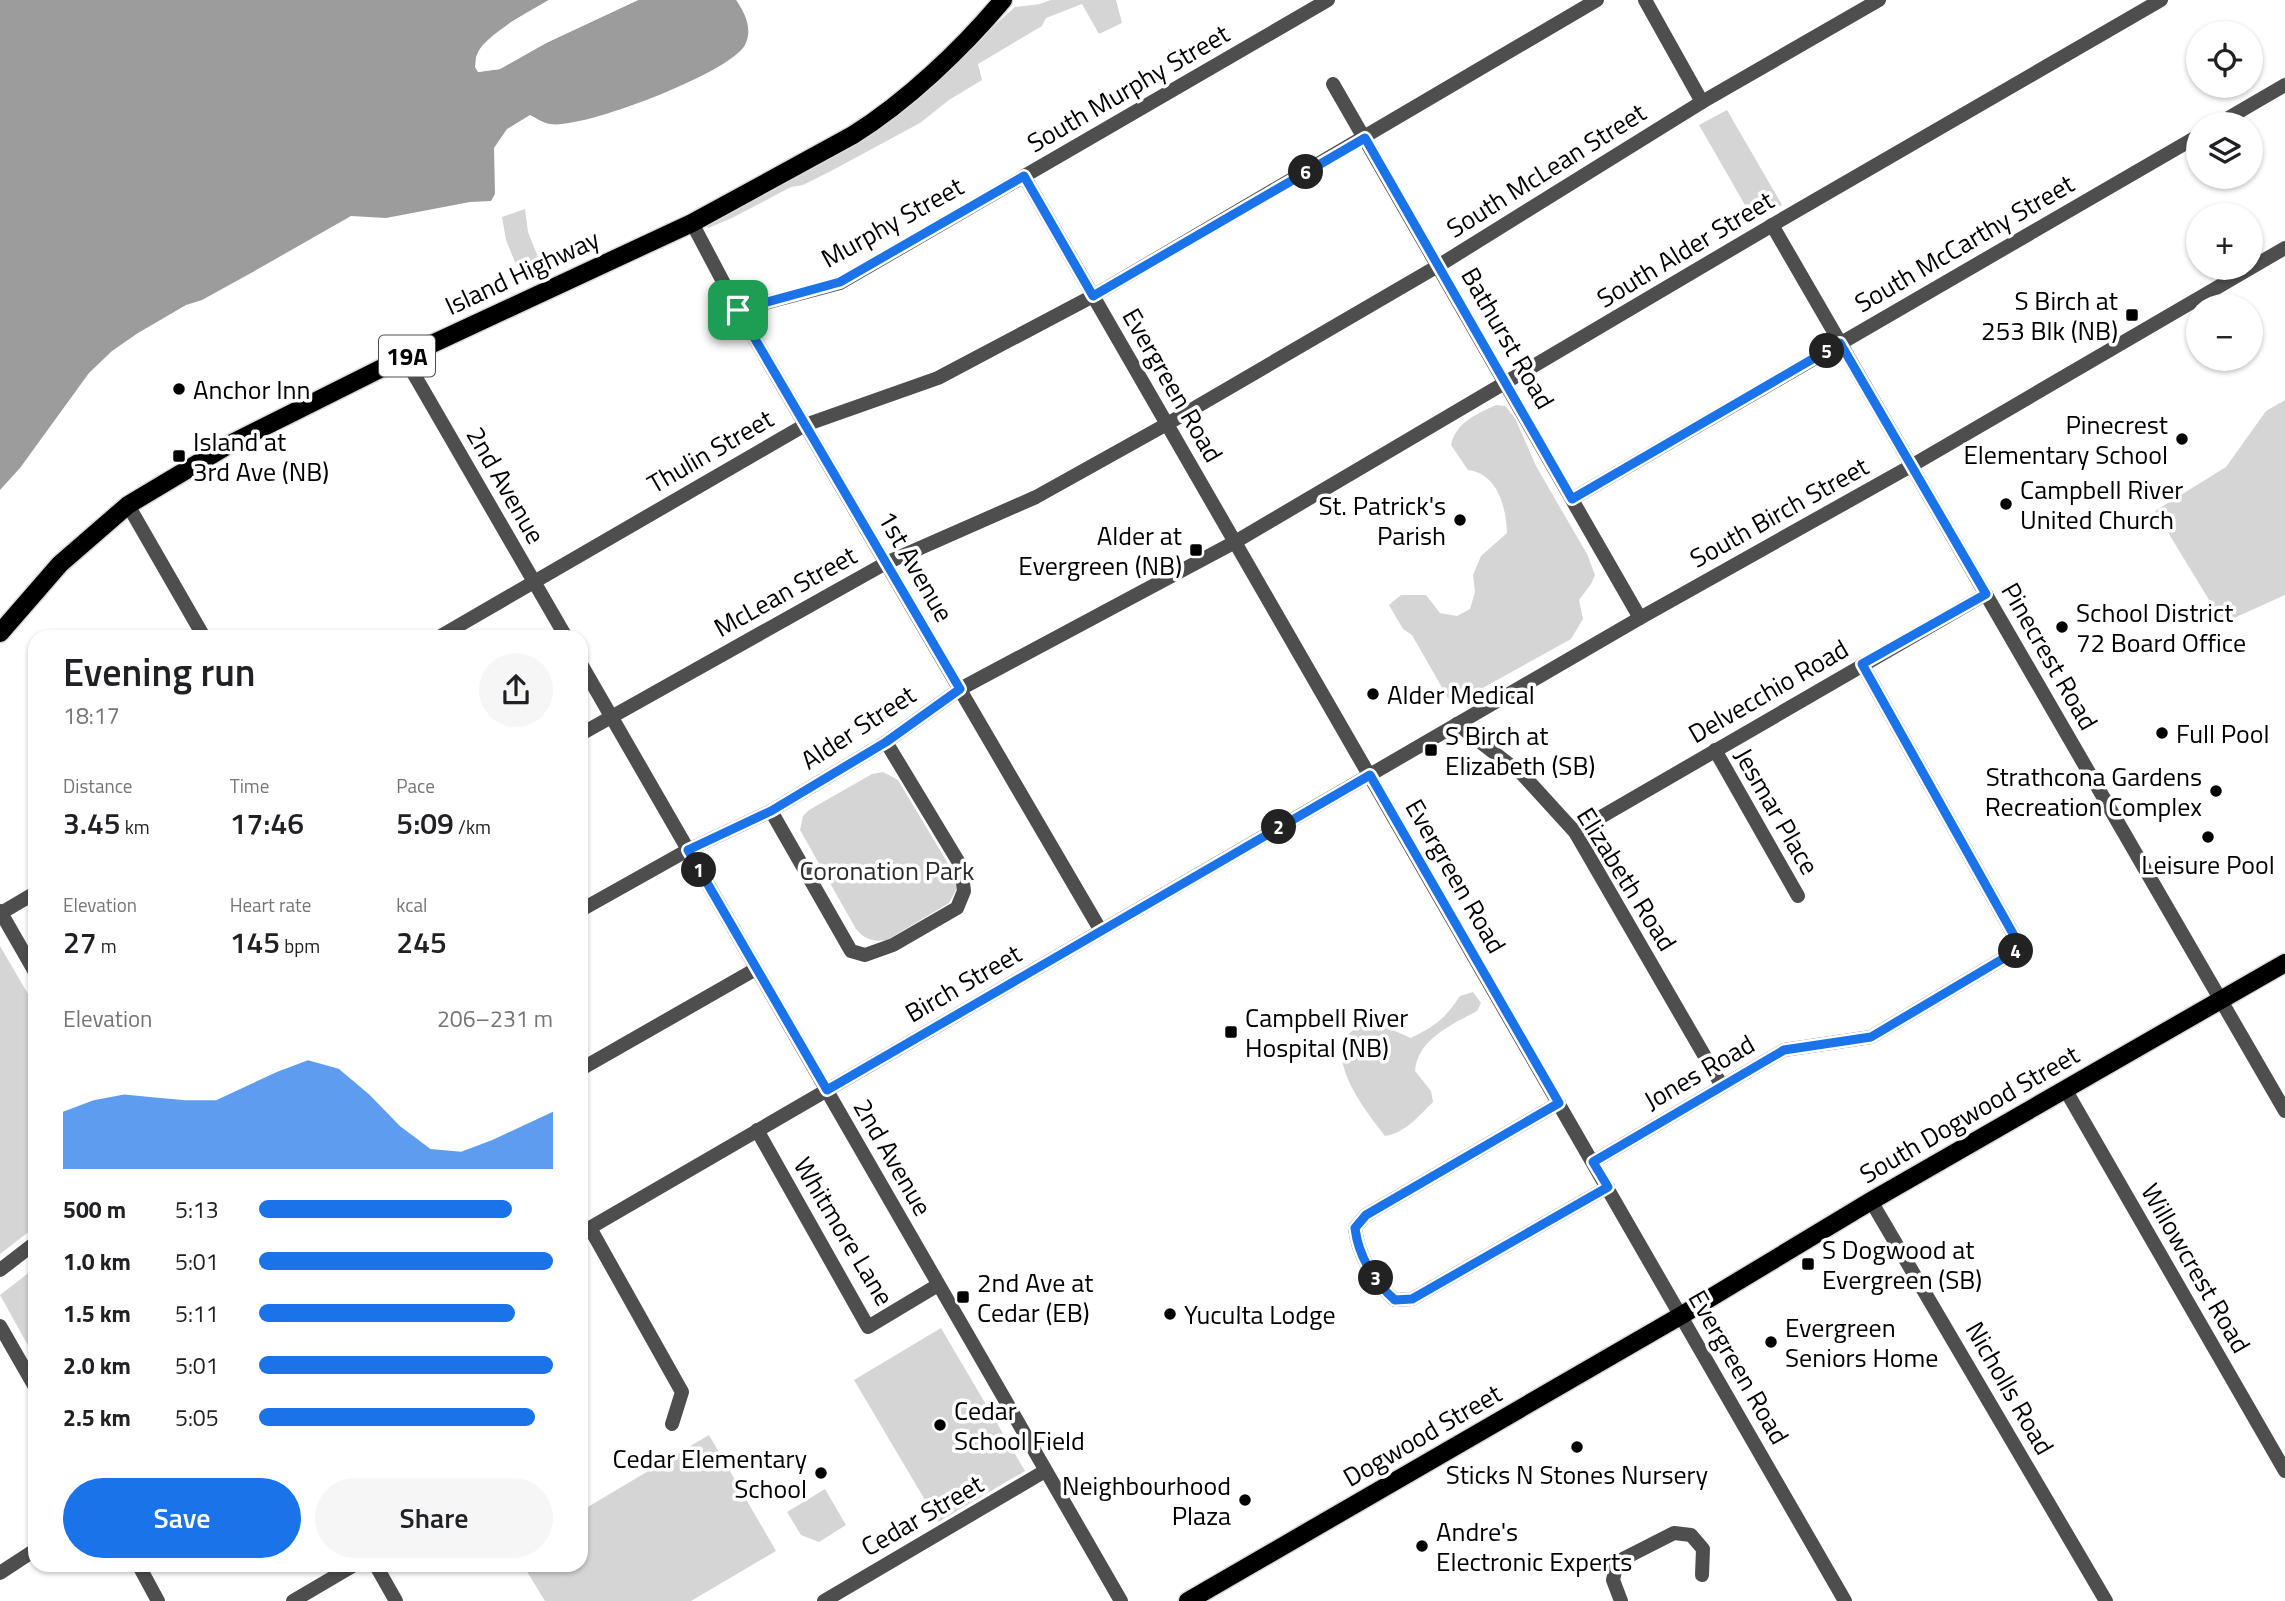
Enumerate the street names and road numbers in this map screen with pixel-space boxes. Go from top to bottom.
street label: South Murphy Street [1020,14,1236,162]
street label: South McLean Street [1439,93,1653,247]
street label: South McCarthy Street [1847,164,2081,322]
street label: Murphy Street [814,167,970,277]
street label: South Alder Street [1589,181,1781,317]
street label: Island Highway [438,219,606,325]
street label: Bathurst Road [1452,260,1564,416]
street label: Evergreen Road [1113,300,1233,470]
road number: 19A [379,335,435,376]
street label: Thulin Street [640,399,780,503]
street label: 2nd Avenue [457,419,555,551]
street label: South Birch Street [1683,447,1875,577]
street label: 1st Avenue [868,503,964,629]
street label: McLean Street [706,536,864,646]
street label: Pinecrest Road [1992,575,2108,737]
street label: Delvecchio Road [1681,629,1855,753]
street label: Alder Street [793,675,923,779]
street label: Jesmar Place [1725,740,1829,882]
street label: Evergreen Road [1396,791,1516,961]
street label: Elizabeth Road [1567,800,1687,958]
street label: Birch Street [898,934,1028,1032]
street label: Jones Road [1636,1025,1762,1119]
street label: South Dogwood Street [1852,1035,2086,1193]
street label: 2nd Avenue [844,1091,942,1223]
street label: Whitmore Lane [784,1149,904,1313]
street label: Willowcrest Road [2131,1176,2261,1360]
street label: Evergreen Road [1679,1282,1799,1452]
street label: Nicholls Road [1956,1314,2064,1462]
street label: Dogwood Street [1335,1374,1509,1496]
street label: Cedar Street [854,1464,990,1566]

